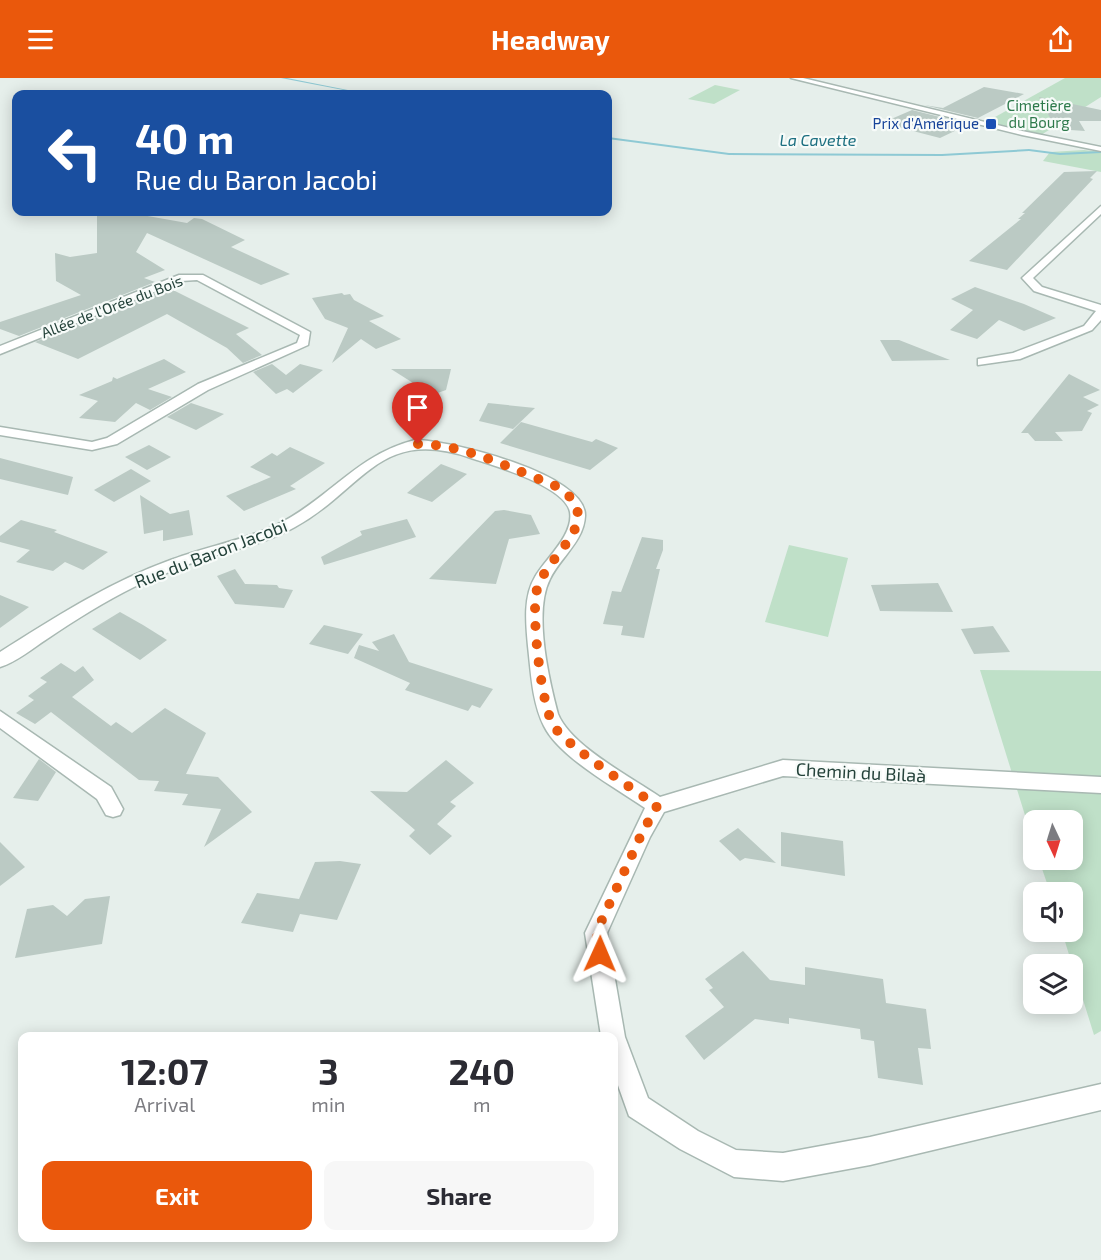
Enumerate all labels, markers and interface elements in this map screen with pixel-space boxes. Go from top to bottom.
icon: menu [24,23,57,56]
text: Headway [491,23,610,55]
icon: share [1044,23,1077,56]
park label: Cimetière du Bourg [1007,96,1071,131]
text: 40 m [135,112,234,162]
icon: left [36,114,114,192]
place label: Prix d'Amérique [873,114,979,132]
marker: Prix d'Amérique [984,117,998,131]
water label: La Cavette [780,130,857,149]
text: Rue du Baron Jacobi [135,163,377,195]
street label: Allée de l'Orée du Bois [38,271,185,341]
pin [392,382,443,444]
icon: arrive [401,391,434,424]
street label: Rue du Baron Jacobi [131,514,290,592]
street label: Chemin du Bilaà [795,758,927,786]
north arrow [1023,810,1083,870]
map controls [1023,810,1083,1014]
button: sound [1023,882,1083,942]
position arrow [568,922,632,986]
button: layers [1023,954,1083,1014]
text: 12:07 [121,1049,208,1092]
text: 3 [318,1049,339,1092]
text: 240 [448,1049,515,1092]
text: Arrival [134,1092,195,1116]
text: min [311,1092,345,1116]
text: m [473,1092,490,1116]
button: Exit [42,1161,312,1230]
button: Share [324,1161,594,1230]

